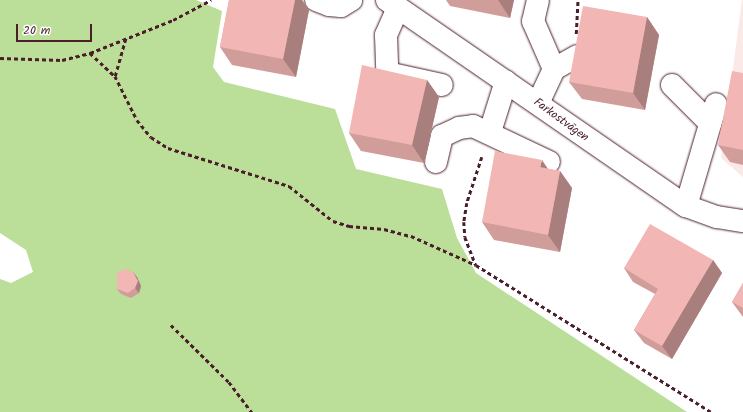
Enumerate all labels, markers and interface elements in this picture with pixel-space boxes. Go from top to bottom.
scale bar [18,16,94,42]
text: 20 m [23,21,50,40]
street label: Farkostvägen [531,95,591,145]

